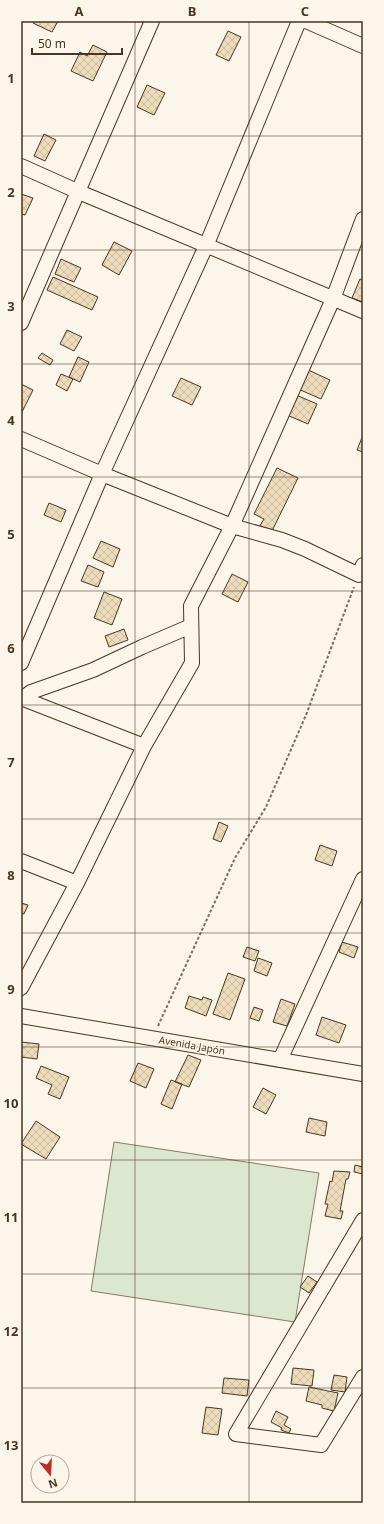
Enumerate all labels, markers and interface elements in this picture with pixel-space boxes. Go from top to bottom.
text: A [75,2,84,20]
text: B [188,2,196,20]
text: C [301,2,309,20]
scale bar [32,30,122,56]
text: 50 m [38,35,66,52]
text: 1 [7,69,15,87]
text: 2 [7,183,15,201]
text: 3 [7,297,15,315]
text: 4 [7,411,15,429]
text: 5 [7,525,15,543]
text: 6 [7,639,15,657]
text: 7 [7,753,15,771]
text: 8 [7,866,15,884]
text: 9 [7,980,15,998]
street label: Avenida Japón [158,1032,226,1058]
text: 10 [4,1094,18,1112]
text: 11 [4,1208,18,1226]
text: 12 [4,1322,18,1340]
text: 13 [4,1436,18,1454]
north arrow [30,1454,70,1494]
text: N [47,1475,60,1493]

